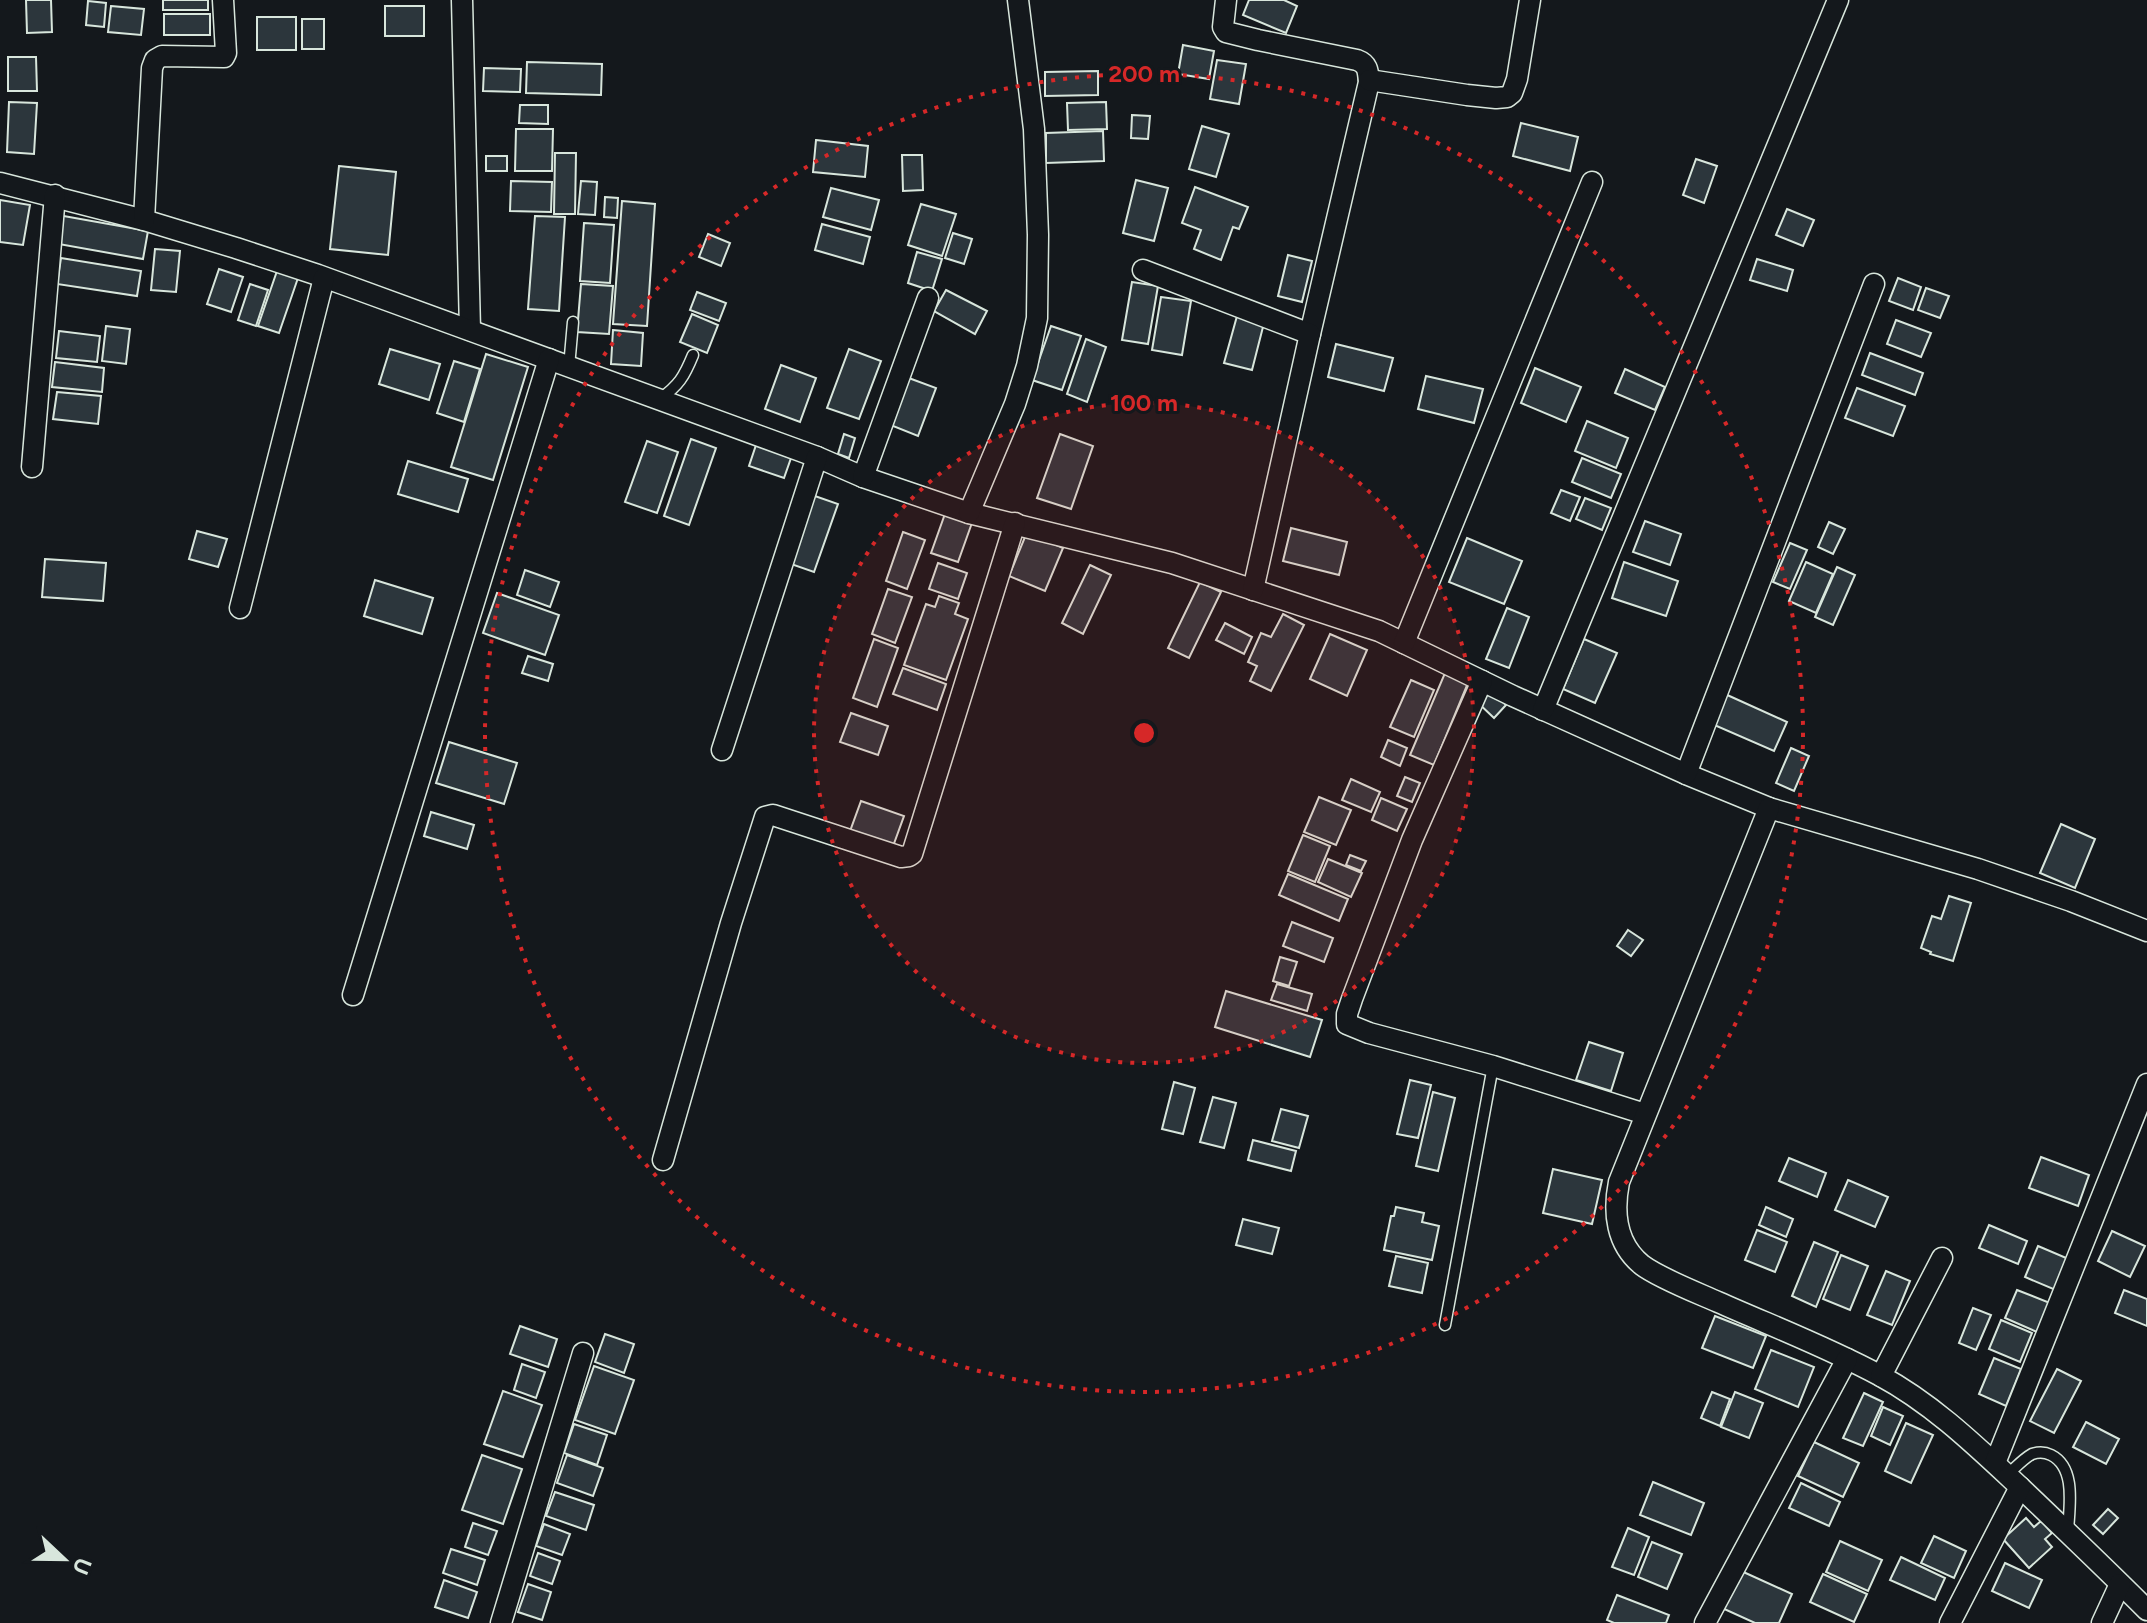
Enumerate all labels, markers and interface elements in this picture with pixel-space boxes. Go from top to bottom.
text: 200 m [1108,59,1180,88]
text: 100 m [1110,388,1178,417]
centre of rings [1130,719,1158,747]
north arrow [24,1519,104,1599]
text: U [67,1554,98,1579]

